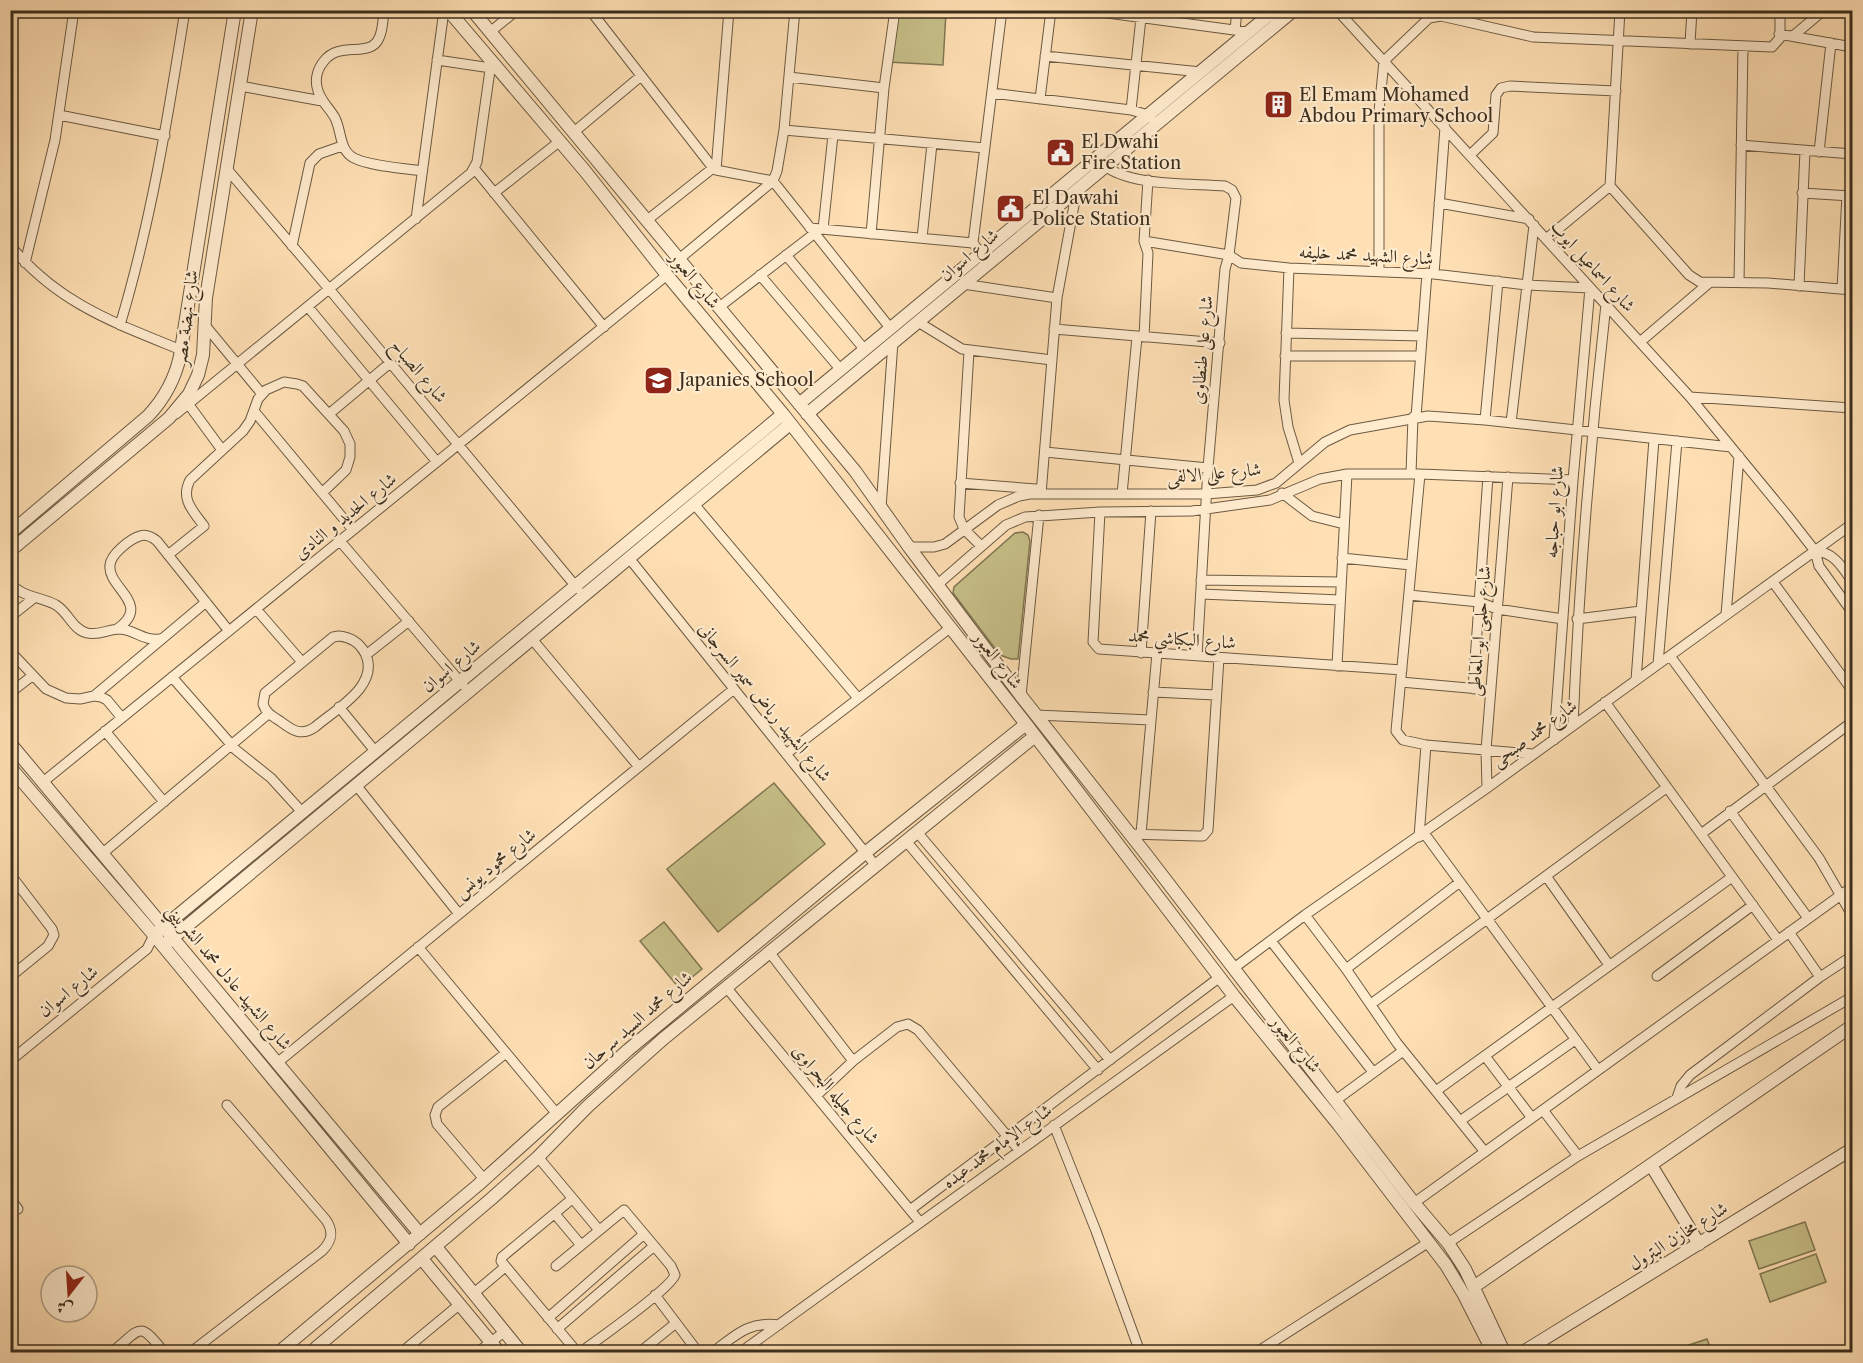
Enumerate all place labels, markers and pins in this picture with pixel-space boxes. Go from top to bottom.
place label: El Emam Mohamed Abdou Primary School [1298,84,1493,127]
building icon: El Emam Mohamed Abdou Primary School [1262,89,1294,121]
place label: El Dwahi Fire Station [1081,131,1181,174]
public building icon: El Dwahi Fire Station [1044,136,1076,168]
place label: El Dawahi Police Station [1032,187,1150,230]
public building icon: El Dawahi Police Station [995,192,1027,224]
school or university icon: Japanies School [642,364,674,396]
place label: Japanies School [676,369,814,391]

